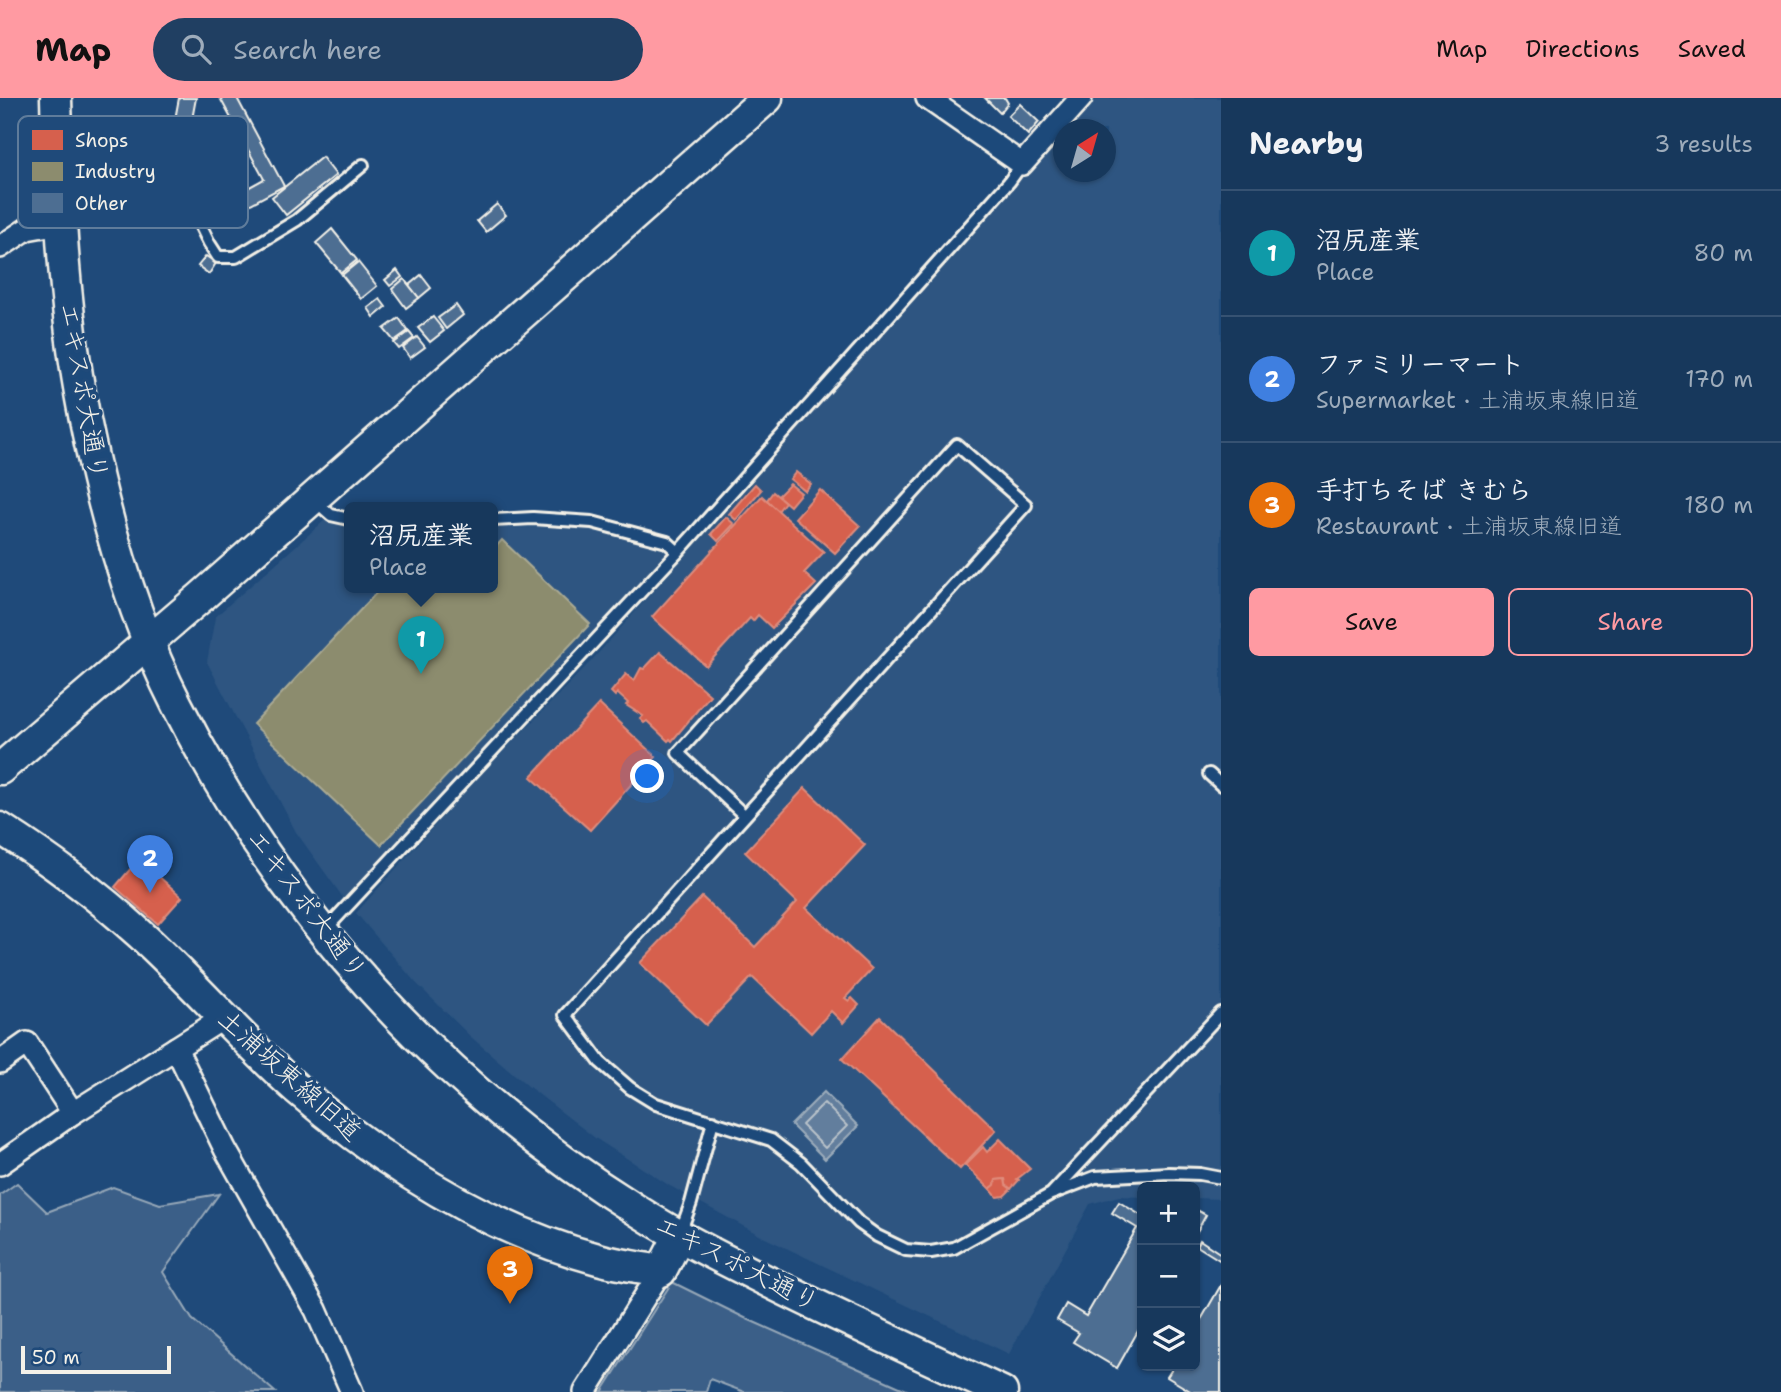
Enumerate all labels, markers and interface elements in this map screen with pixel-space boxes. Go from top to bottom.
search box [153,18,643,81]
text: Map [35,27,111,72]
icon: search [177,30,215,68]
text: Search here [233,32,382,67]
text: Map [1436,33,1487,65]
text: Directions [1525,33,1640,65]
text: Saved [1678,33,1746,65]
legend [18,116,248,228]
north arrow [1053,119,1116,182]
text: Nearby [1249,123,1364,164]
text: Shops [75,128,129,153]
text: 3 results [1654,129,1753,159]
text: Industry [75,159,156,184]
text: Other [75,191,128,216]
text: 沼尻産業 [1316,222,1420,257]
text: 1 [1267,238,1277,268]
text: 80 m [1694,238,1753,268]
text: Place [1316,257,1375,287]
street label: エキスポ大通り [52,299,117,483]
text: ファミリーマート [1316,346,1525,381]
text: 2 [1264,364,1280,394]
text: 170 m [1685,364,1753,394]
text: Supermarket · 土浦坂東線旧道 [1316,385,1639,415]
text: 手打ちそば きむら [1316,472,1533,507]
text: 3 [1264,490,1280,520]
text: 180 m [1684,490,1753,520]
popup [344,502,498,593]
text: Restaurant · 土浦坂東線旧道 [1316,511,1622,541]
text: 沼尻産業 [369,517,473,552]
text: Place [369,552,428,582]
button: Save [1249,588,1494,656]
button: Share [1508,588,1753,656]
pin: 1 [398,616,444,674]
your location [630,759,664,793]
street label: エキスポ大通り [239,821,376,986]
pin: 2 [127,835,173,893]
street label: 土浦坂東線旧道 [211,1001,370,1149]
map controls [1137,1182,1200,1371]
button: + [1137,1182,1200,1245]
street label: エキスポ大通り [649,1206,826,1319]
button: − [1137,1245,1200,1308]
pin: 3 [487,1246,533,1304]
button: layers [1137,1308,1200,1371]
scale bar [21,1343,172,1375]
text: 50 m [32,1345,80,1370]

